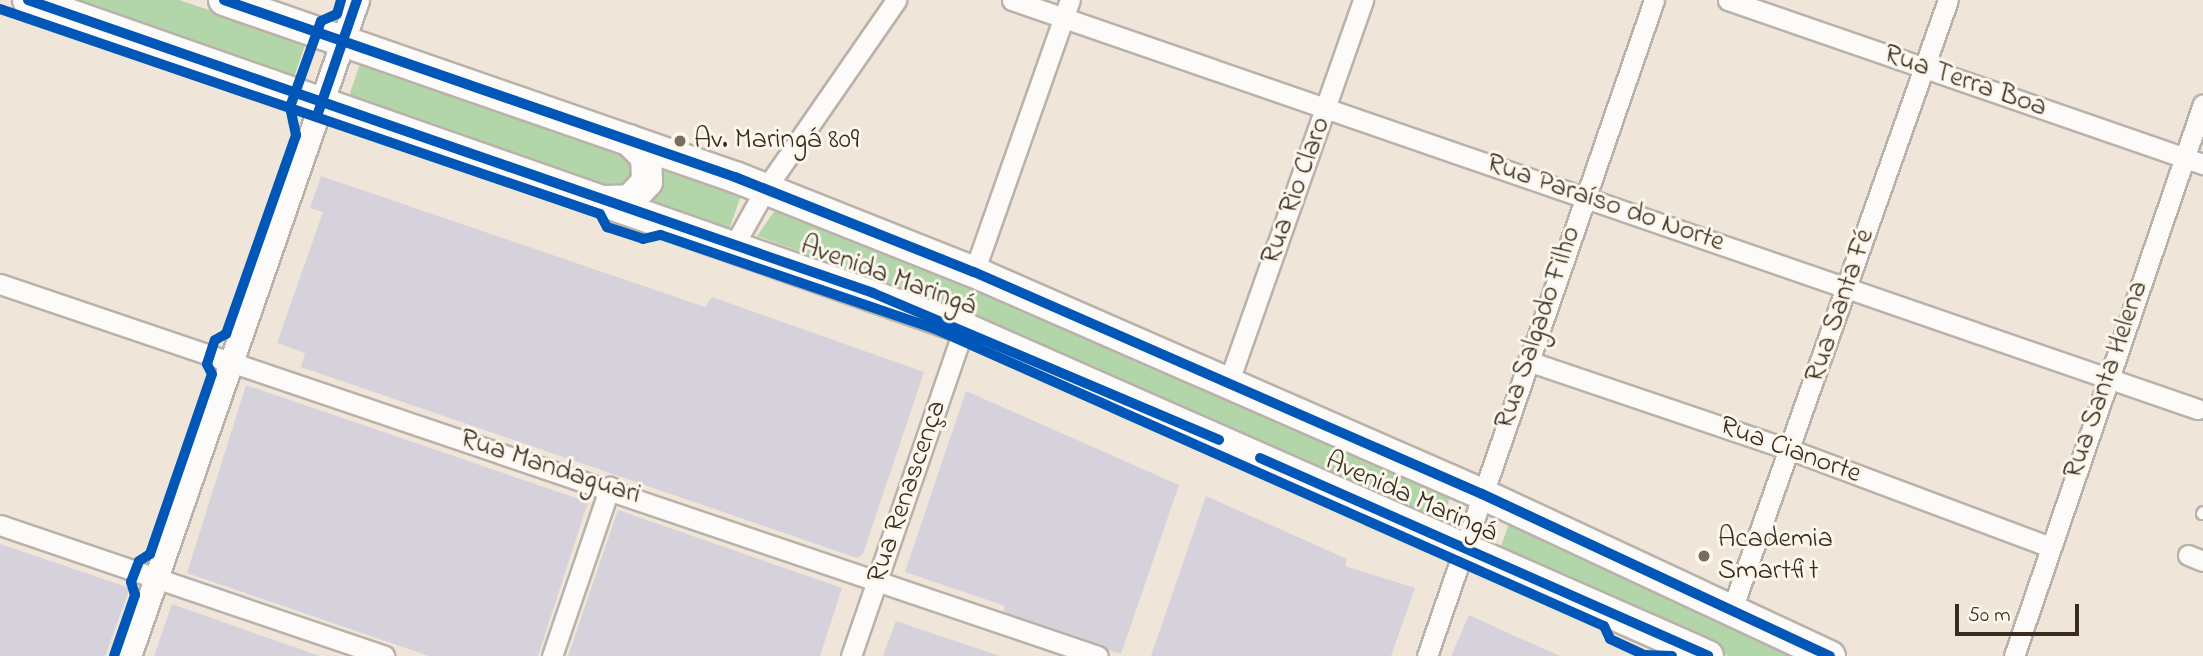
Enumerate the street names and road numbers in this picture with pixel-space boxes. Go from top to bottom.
street label: Rua Terra Boa [1879,38,2051,126]
street label: Rua Rio Claro [1255,113,1339,269]
street label: Rua Paraíso do Norte [1482,148,1728,260]
street label: Rua Salgado Filho [1489,222,1589,434]
street label: Rua Santa Fé [1799,225,1883,387]
street label: Avenida Maringá [796,230,980,324]
street label: Rua Santa Helena [2057,277,2157,483]
street label: Rua Renascença [861,396,955,588]
street label: Rua Cianorte [1715,410,1865,492]
street label: Rua Mandaguari [456,423,644,513]
street label: Avenida Maringá [1320,445,1502,551]

